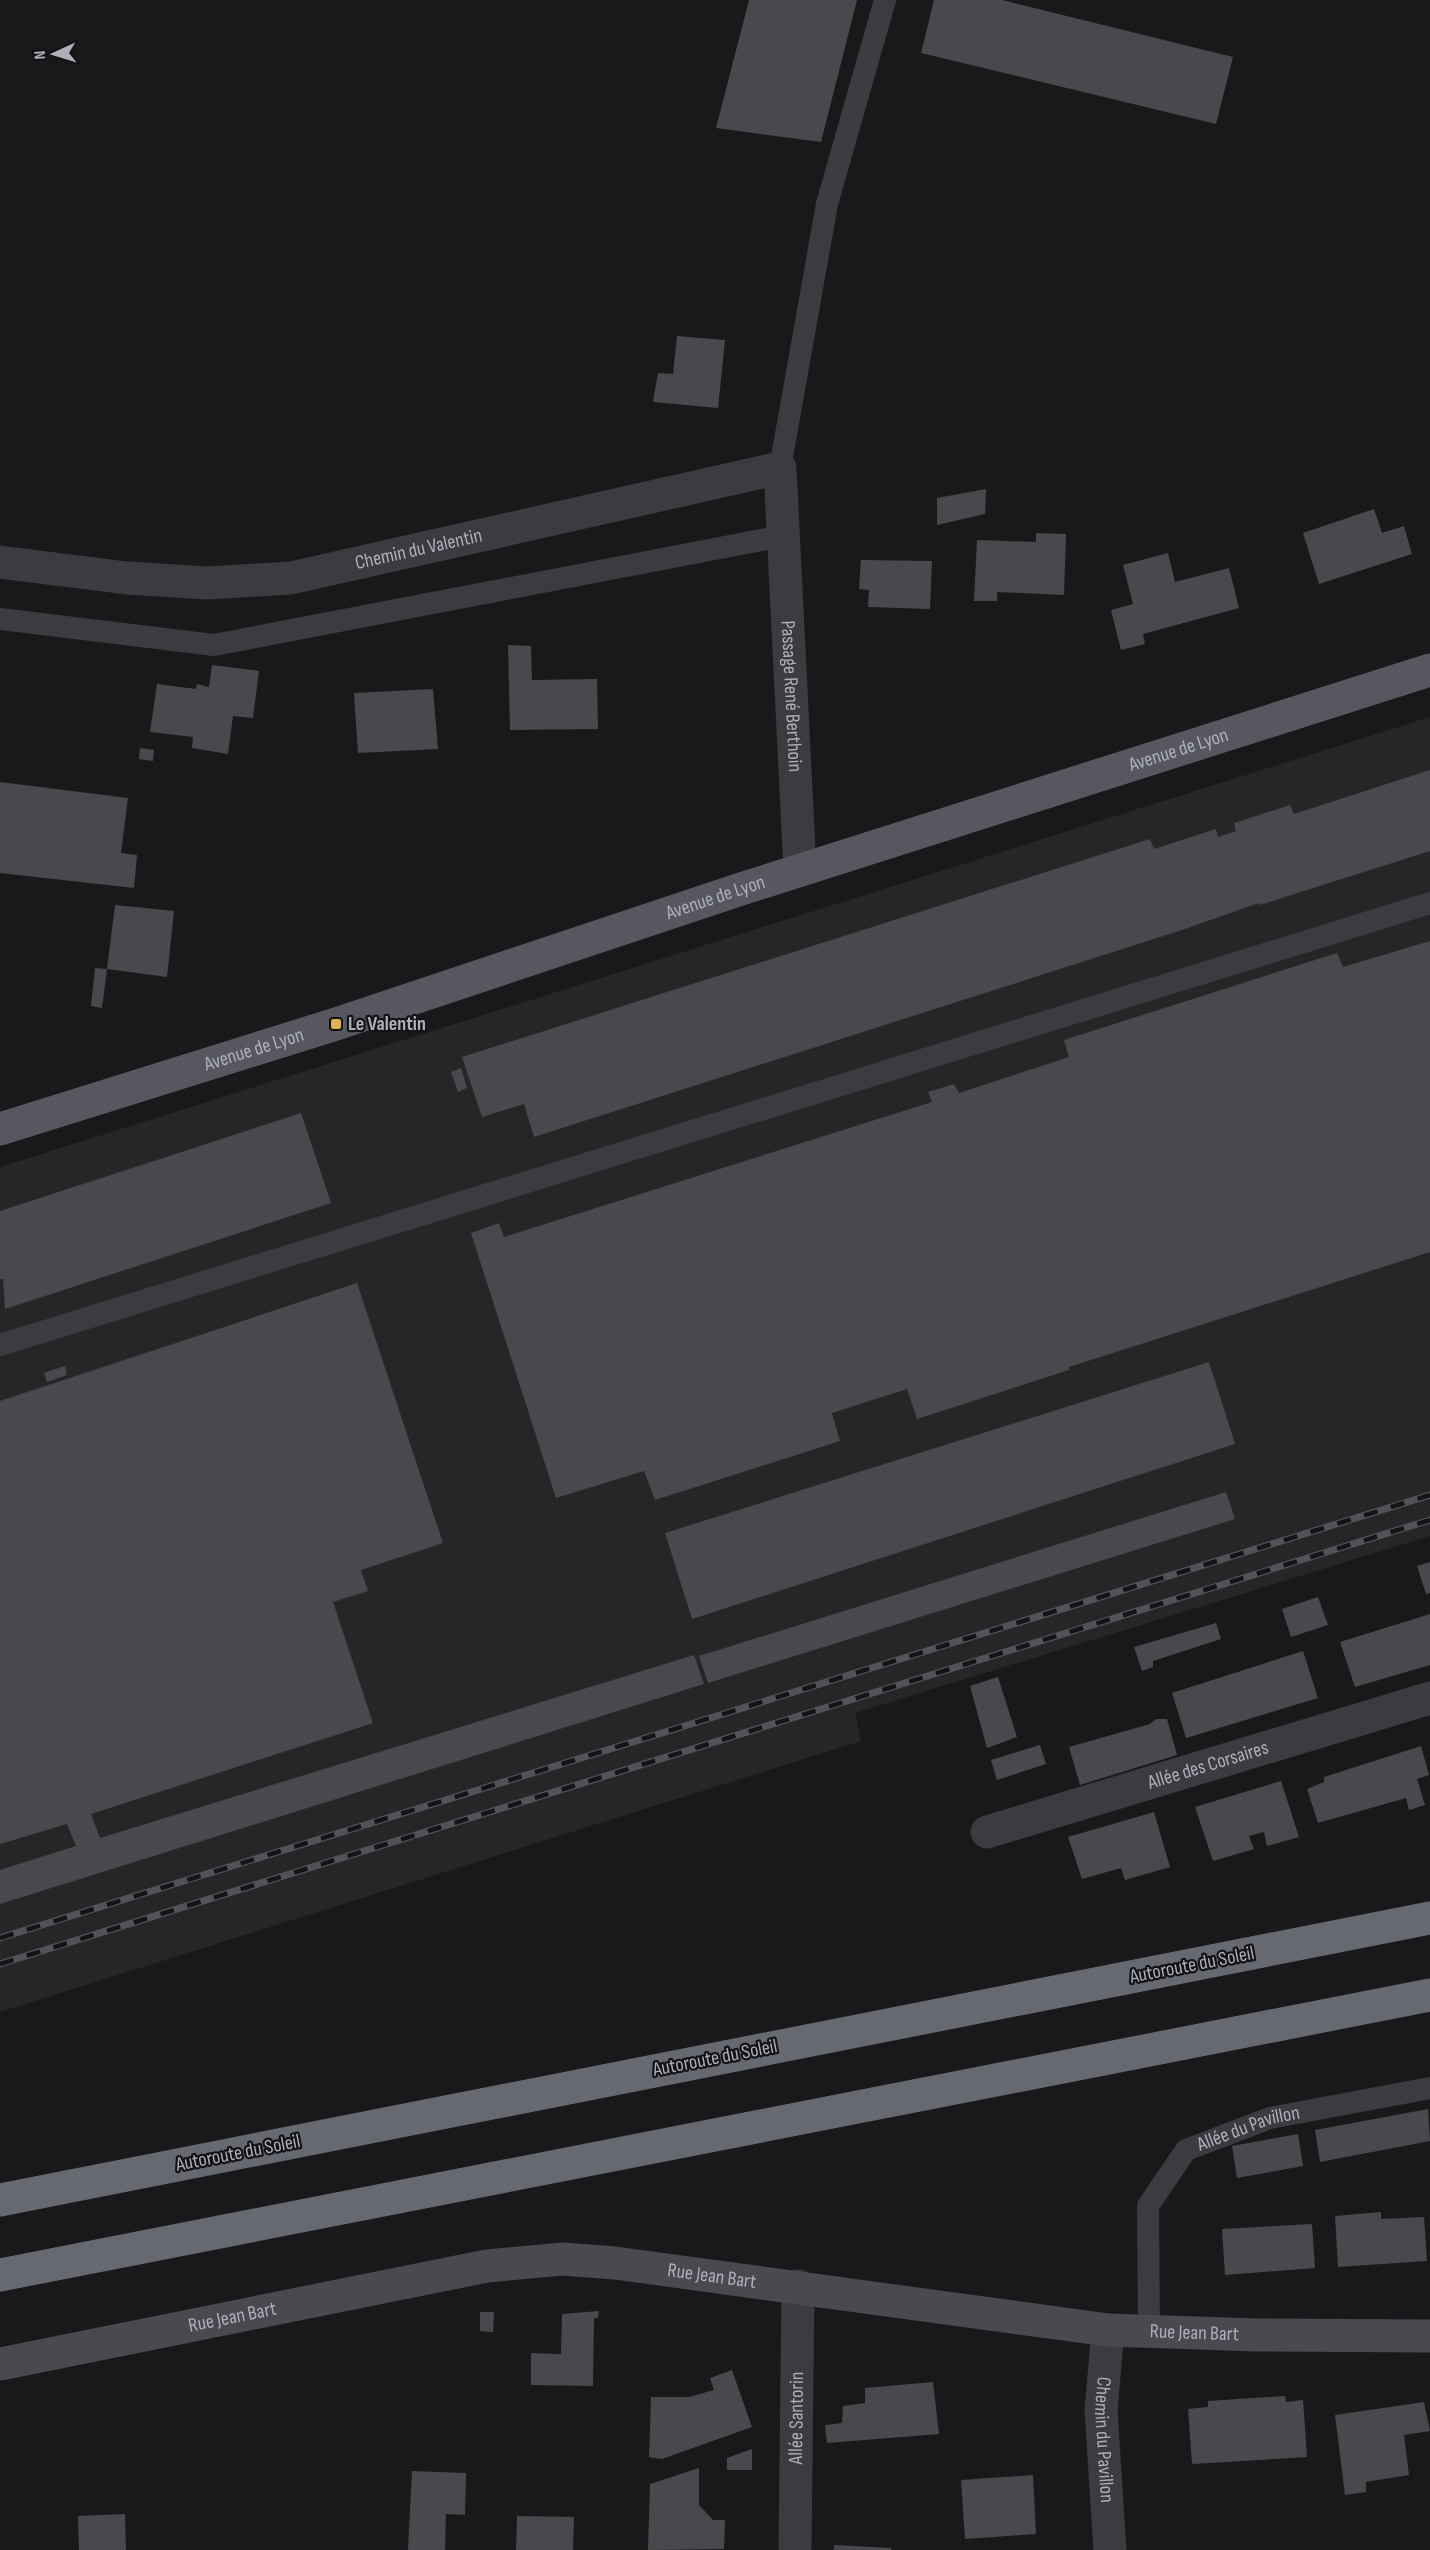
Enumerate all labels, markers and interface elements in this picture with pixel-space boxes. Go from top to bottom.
north arrow [24,24,84,84]
text: N [31,50,50,60]
street label: Chemin du Valentin [353,523,484,575]
street label: Passage René Berthoin [776,620,807,773]
street label: Avenue de Lyon [1125,723,1231,777]
street label: Avenue de Lyon [662,870,768,926]
place label: Le Valentin [348,1012,426,1036]
marker: Le Valentin [329,1017,343,1031]
street label: Avenue de Lyon [200,1023,307,1077]
street label: Allée des Corsaires [1144,1736,1271,1795]
street label: Autoroute du Soleil [1127,1941,1256,1989]
street label: Autoroute du Soleil [650,2034,779,2082]
street label: Allée du Pavillon [1193,2101,1302,2157]
street label: Autoroute du Soleil [173,2129,302,2177]
street label: Rue Jean Bart [666,2258,758,2294]
street label: Rue Jean Bart [186,2297,278,2338]
street label: Rue Jean Bart [1149,2319,1239,2346]
street label: Allée Santorin [784,2371,809,2466]
street label: Chemin du Pavillon [1089,2376,1119,2503]

